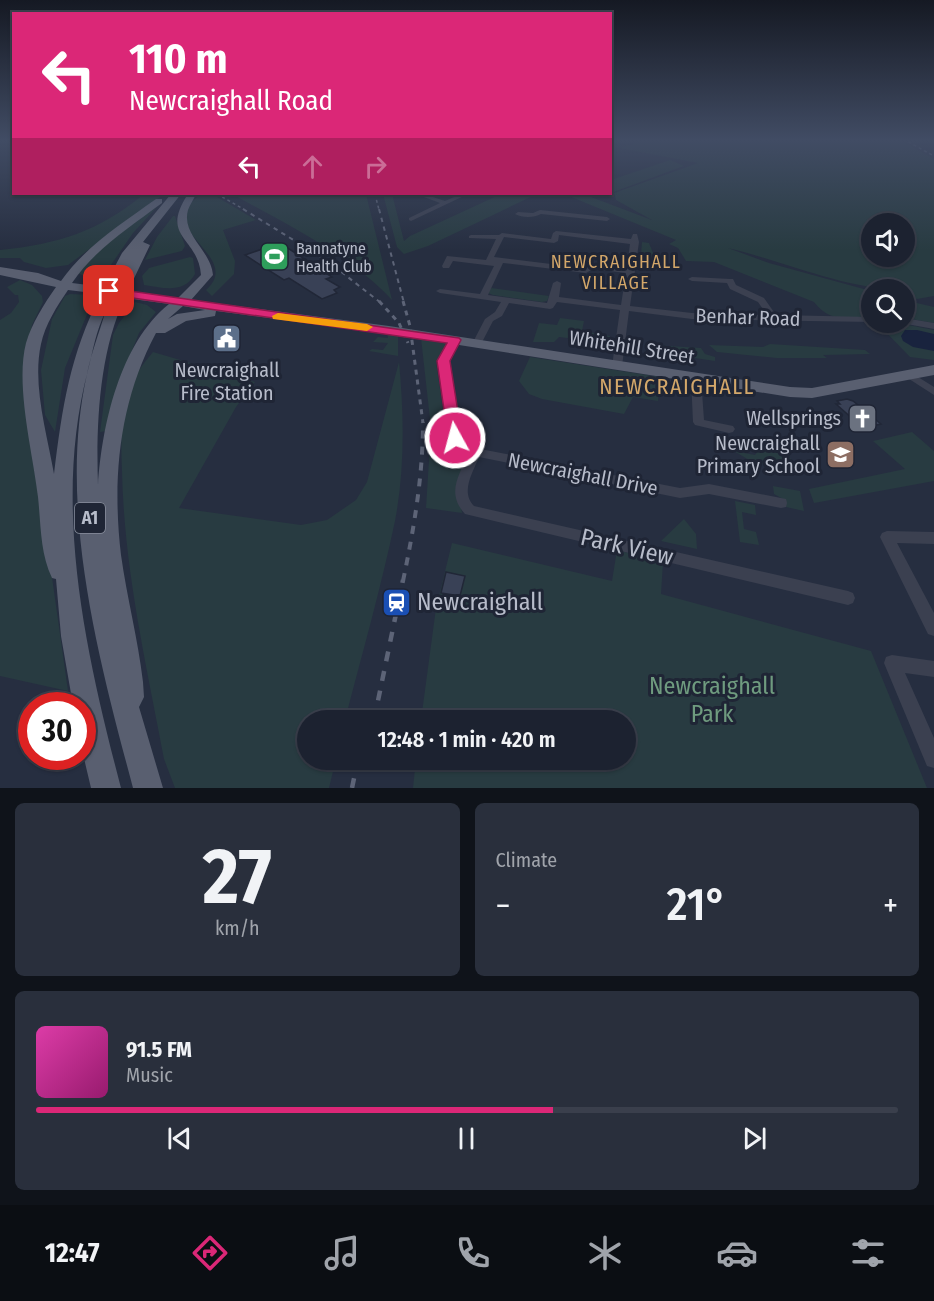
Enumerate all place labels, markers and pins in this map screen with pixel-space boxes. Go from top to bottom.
place label: Bannatyne Health Club [296,239,372,276]
sports icon: Bannatyne Health Club [259,241,291,273]
pin [83,265,134,316]
public building icon: Newcraighall Fire Station [211,323,243,355]
place label: Newcraighall Fire Station [175,358,279,405]
church icon: Wellsprings [846,402,878,434]
place label: Wellsprings [746,406,841,430]
place label: Newcraighall Primary School [697,431,820,478]
school or university icon: Newcraighall Primary School [825,439,857,471]
station icon: Newcraighall [380,586,412,618]
place label: Newcraighall [417,588,543,616]

